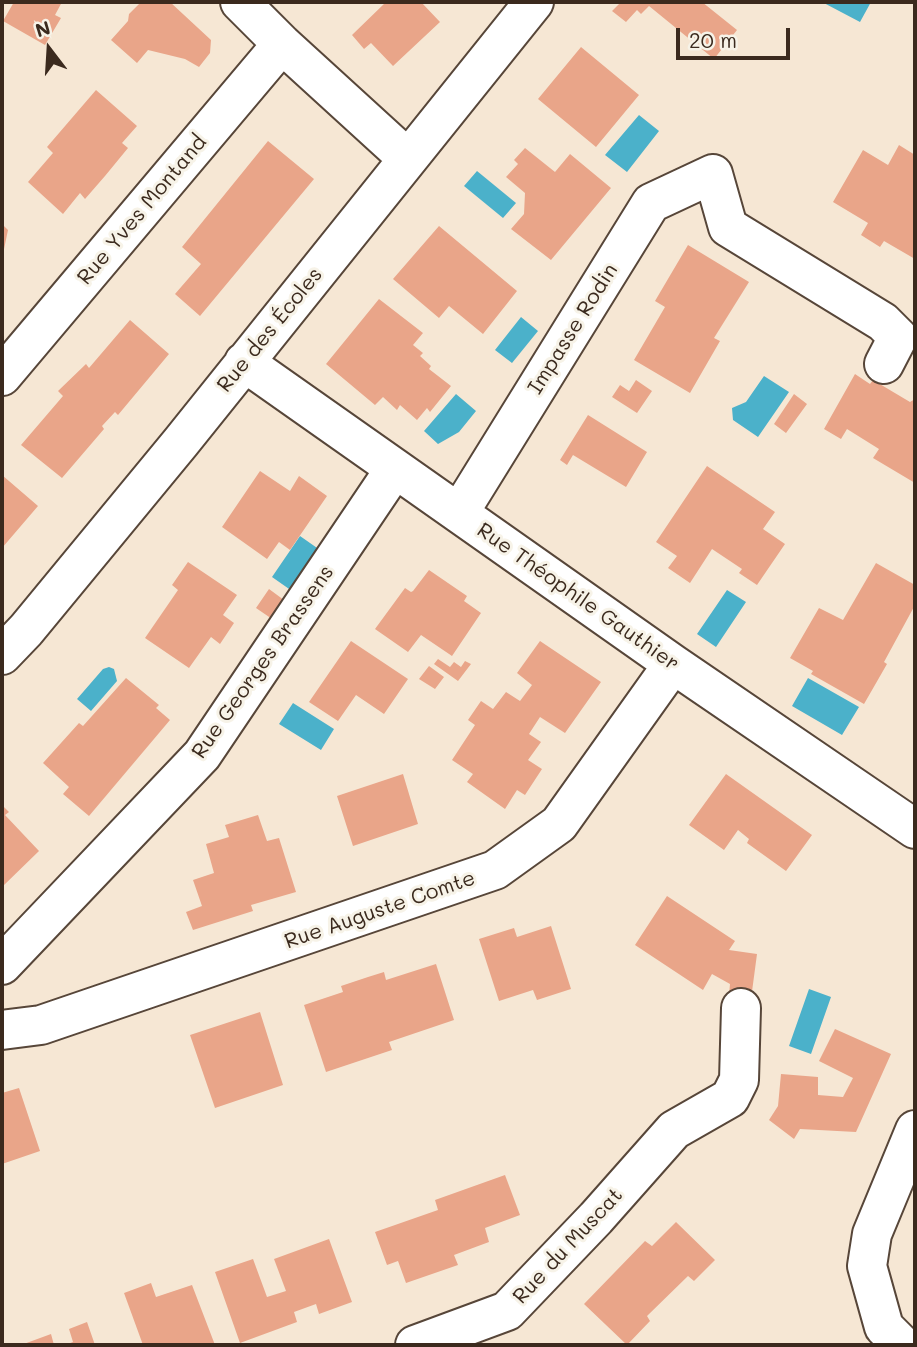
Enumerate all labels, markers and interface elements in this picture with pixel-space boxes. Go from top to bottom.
north arrow [14,14,84,84]
text: N [32,14,53,43]
scale bar [679,14,793,58]
text: 20 m [689,26,737,53]
street label: Rue Yves Montand [72,130,212,290]
street label: Impasse Rodin [523,259,623,399]
street label: Rue des Écoles [212,263,328,397]
street label: Rue Théophile Gauthier [472,518,684,676]
street label: Rue Georges Brassens [187,560,339,764]
street label: Rue Auguste Comte [281,866,479,954]
street label: Rue du Muscat [508,1183,628,1309]

